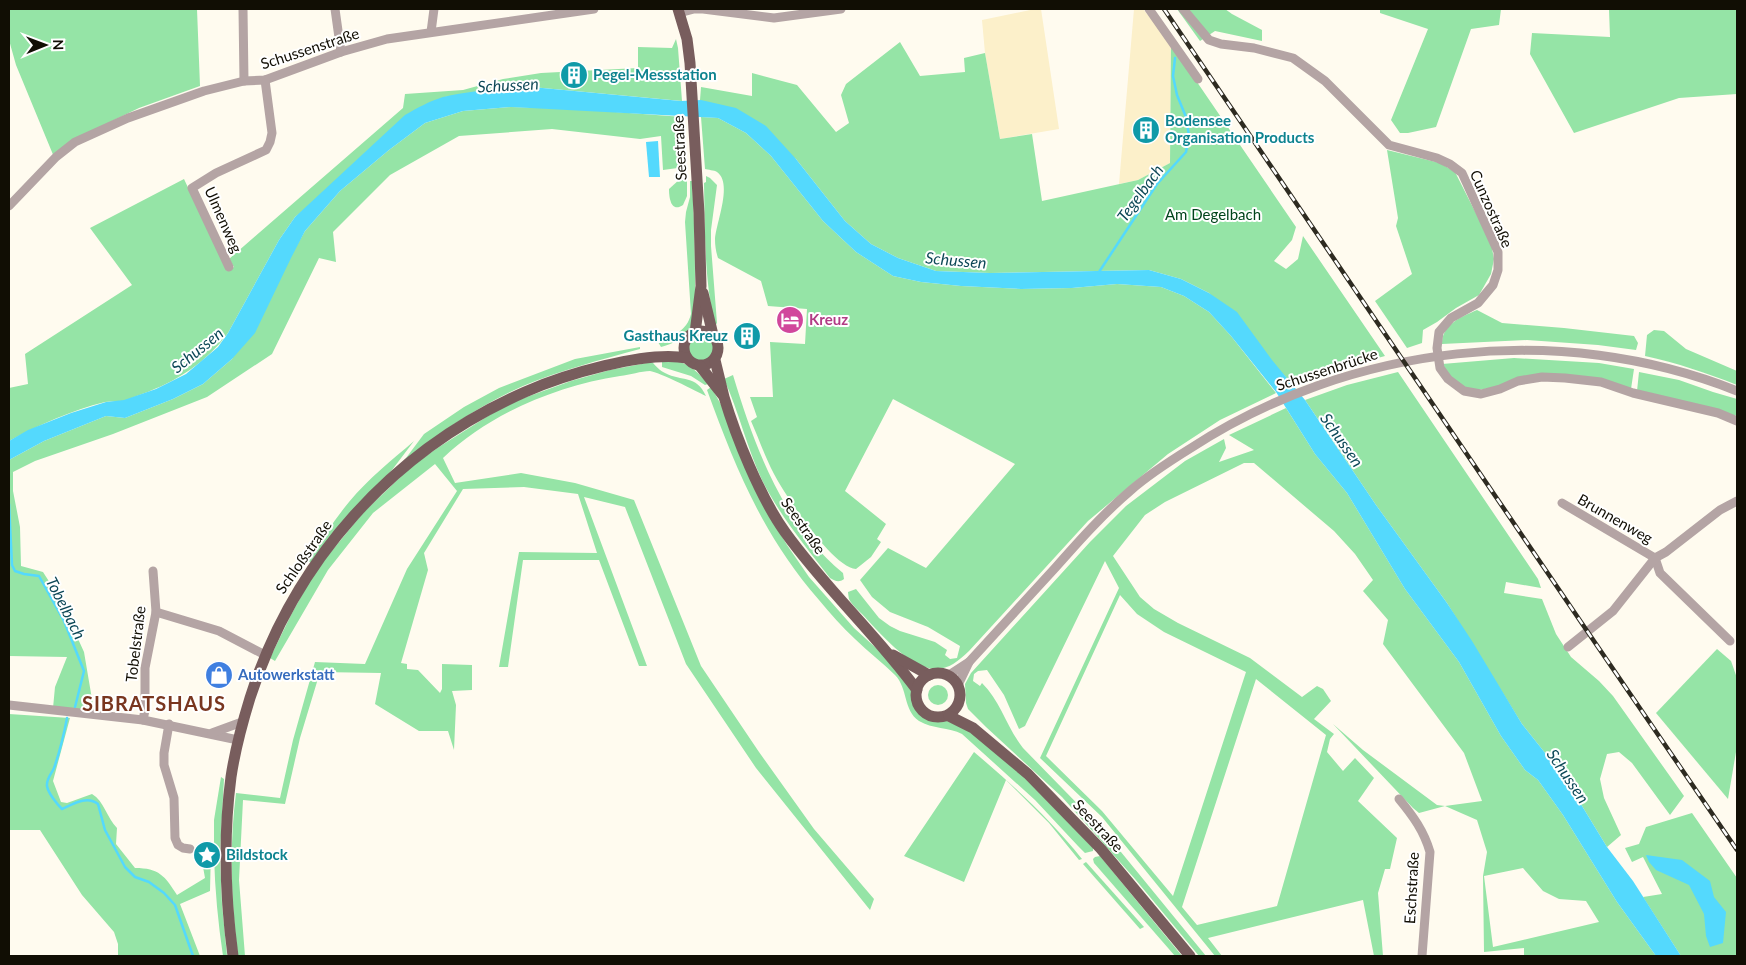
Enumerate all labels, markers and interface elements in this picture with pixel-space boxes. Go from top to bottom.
north arrow [20,20,70,70]
street label: Schussenstraße [258,24,361,72]
text: N [50,39,67,50]
building icon: Pegel-Messstation [559,60,589,90]
place label: Pegel-Messstation [593,65,717,83]
water label: Schussen [477,73,539,96]
place label: Bodensee Organisation Products [1165,111,1315,146]
street label: Seestraße [668,115,690,181]
building icon: Bodensee Organisation Products [1131,115,1161,145]
water label: Tegelbach [1113,160,1167,225]
street label: Cunzostraße [1467,167,1517,250]
street label: Ulmenweg [201,184,247,256]
park label: Am Degelbach [1165,205,1261,223]
water label: Schussen [925,247,987,272]
hotel icon: Kreuz [775,305,805,335]
place label: Kreuz [809,310,848,328]
building icon: Gasthaus Kreuz [732,321,762,351]
water label: Schussen [167,323,226,376]
place label: Gasthaus Kreuz [624,326,728,344]
street label: Schussenbrücke [1274,344,1380,394]
water label: Schussen [1317,409,1368,470]
street label: Brunnenweg [1575,489,1656,547]
street label: Seestraße [778,494,830,557]
street label: Schloßstraße [271,516,335,597]
water label: Tobelbach [43,573,90,642]
street label: Tobelstraße [121,605,149,683]
shop icon: Autowerkstatt [204,660,234,690]
place label: Autowerkstatt [237,665,335,683]
district label: SIBRATSHAUS [82,691,226,715]
water label: Schussen [1543,745,1593,806]
street label: Seestraße [1070,795,1128,855]
place icon: Bildstock [192,840,222,870]
place label: Bildstock [226,845,289,863]
street label: Eschstraße [1400,852,1422,924]

